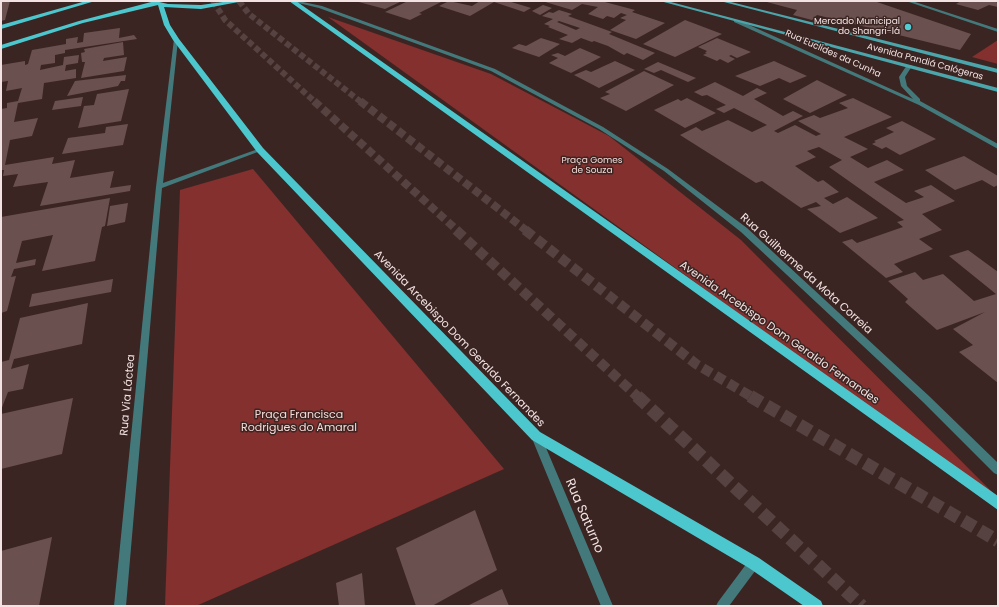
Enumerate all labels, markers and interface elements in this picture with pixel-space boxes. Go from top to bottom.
place label: Mercado Municipal do Shangri-lá [814,17,900,38]
marker: Mercado Municipal do Shangri-lá [903,22,913,32]
street label: Rua Euclides da Cunha [783,28,883,80]
street label: Avenida Pandiá Calógeras [866,41,984,83]
park label: Praça Gomes de Souza [562,156,622,177]
street label: Rua Guilherme da Mota Correia [737,211,875,337]
street label: Avenida Arcebispo Dom Geraldo Fernandes [371,248,547,430]
street label: Avenida Arcebispo Dom Geraldo Fernandes [677,259,881,407]
street label: Rua Via Láctea [118,354,138,436]
park label: Praça Francisca Rodrigues do Amaral [241,408,357,434]
street label: Rua Saturno [561,476,607,556]

